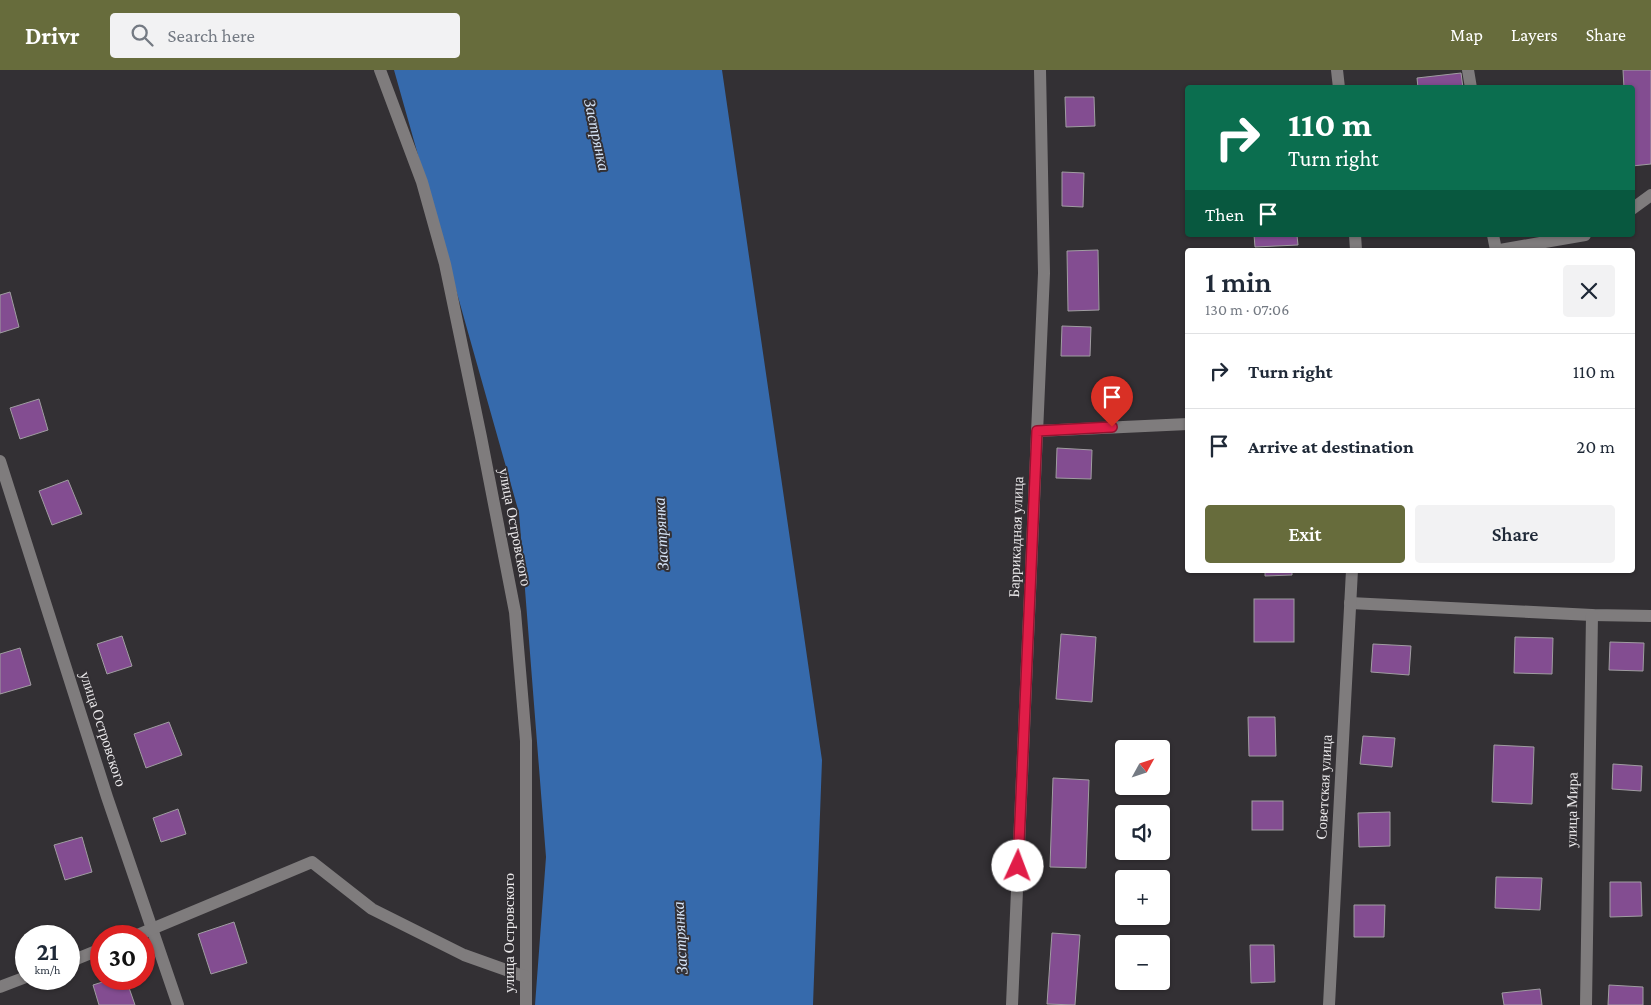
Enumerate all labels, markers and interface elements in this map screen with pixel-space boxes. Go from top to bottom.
search box [110,13,460,58]
icon: search [128,21,156,49]
text: Drivr [25,22,80,49]
text: Search here [168,25,255,46]
text: Map [1450,25,1483,45]
text: Layers [1511,25,1558,45]
text: Share [1586,25,1626,45]
water label: Застрянка [580,98,613,173]
icon: right [1205,105,1270,170]
text: 110 m [1288,105,1372,144]
text: Turn right [1288,146,1379,171]
icon: arrive [1254,200,1282,228]
text: Then [1205,204,1244,225]
text: 1 min [1205,265,1272,298]
button: close [1563,265,1615,317]
text: 130 m · 07:06 [1205,301,1289,318]
icon: right [1205,357,1233,385]
text: Turn right [1248,361,1333,382]
text: 110 m [1573,361,1615,382]
pin [1091,376,1133,427]
icon: arrive [1098,383,1126,411]
icon: arrive [1205,432,1233,460]
text: Arrive at destination [1248,436,1414,457]
text: 20 m [1576,436,1615,457]
street label: улица Островского [496,467,534,587]
street label: Баррикадная улица [1006,476,1026,598]
water label: Застрянка [651,497,672,571]
button: Exit [1205,505,1405,563]
button: Share [1415,505,1615,563]
street label: улица Островского [77,669,129,789]
street label: Советская улица [1313,734,1335,840]
north arrow [1115,740,1170,795]
map controls [1115,740,1170,990]
street label: улица Мира [1563,772,1581,848]
button: sound [1115,805,1170,860]
position arrow [991,839,1043,891]
button: + [1115,870,1170,925]
street label: улица Островского [501,873,517,993]
water label: Застрянка [670,901,691,975]
speed limit sign: 30 [90,925,155,990]
button: − [1115,935,1170,990]
text: 21 [36,938,59,965]
text: km/h [35,963,60,977]

